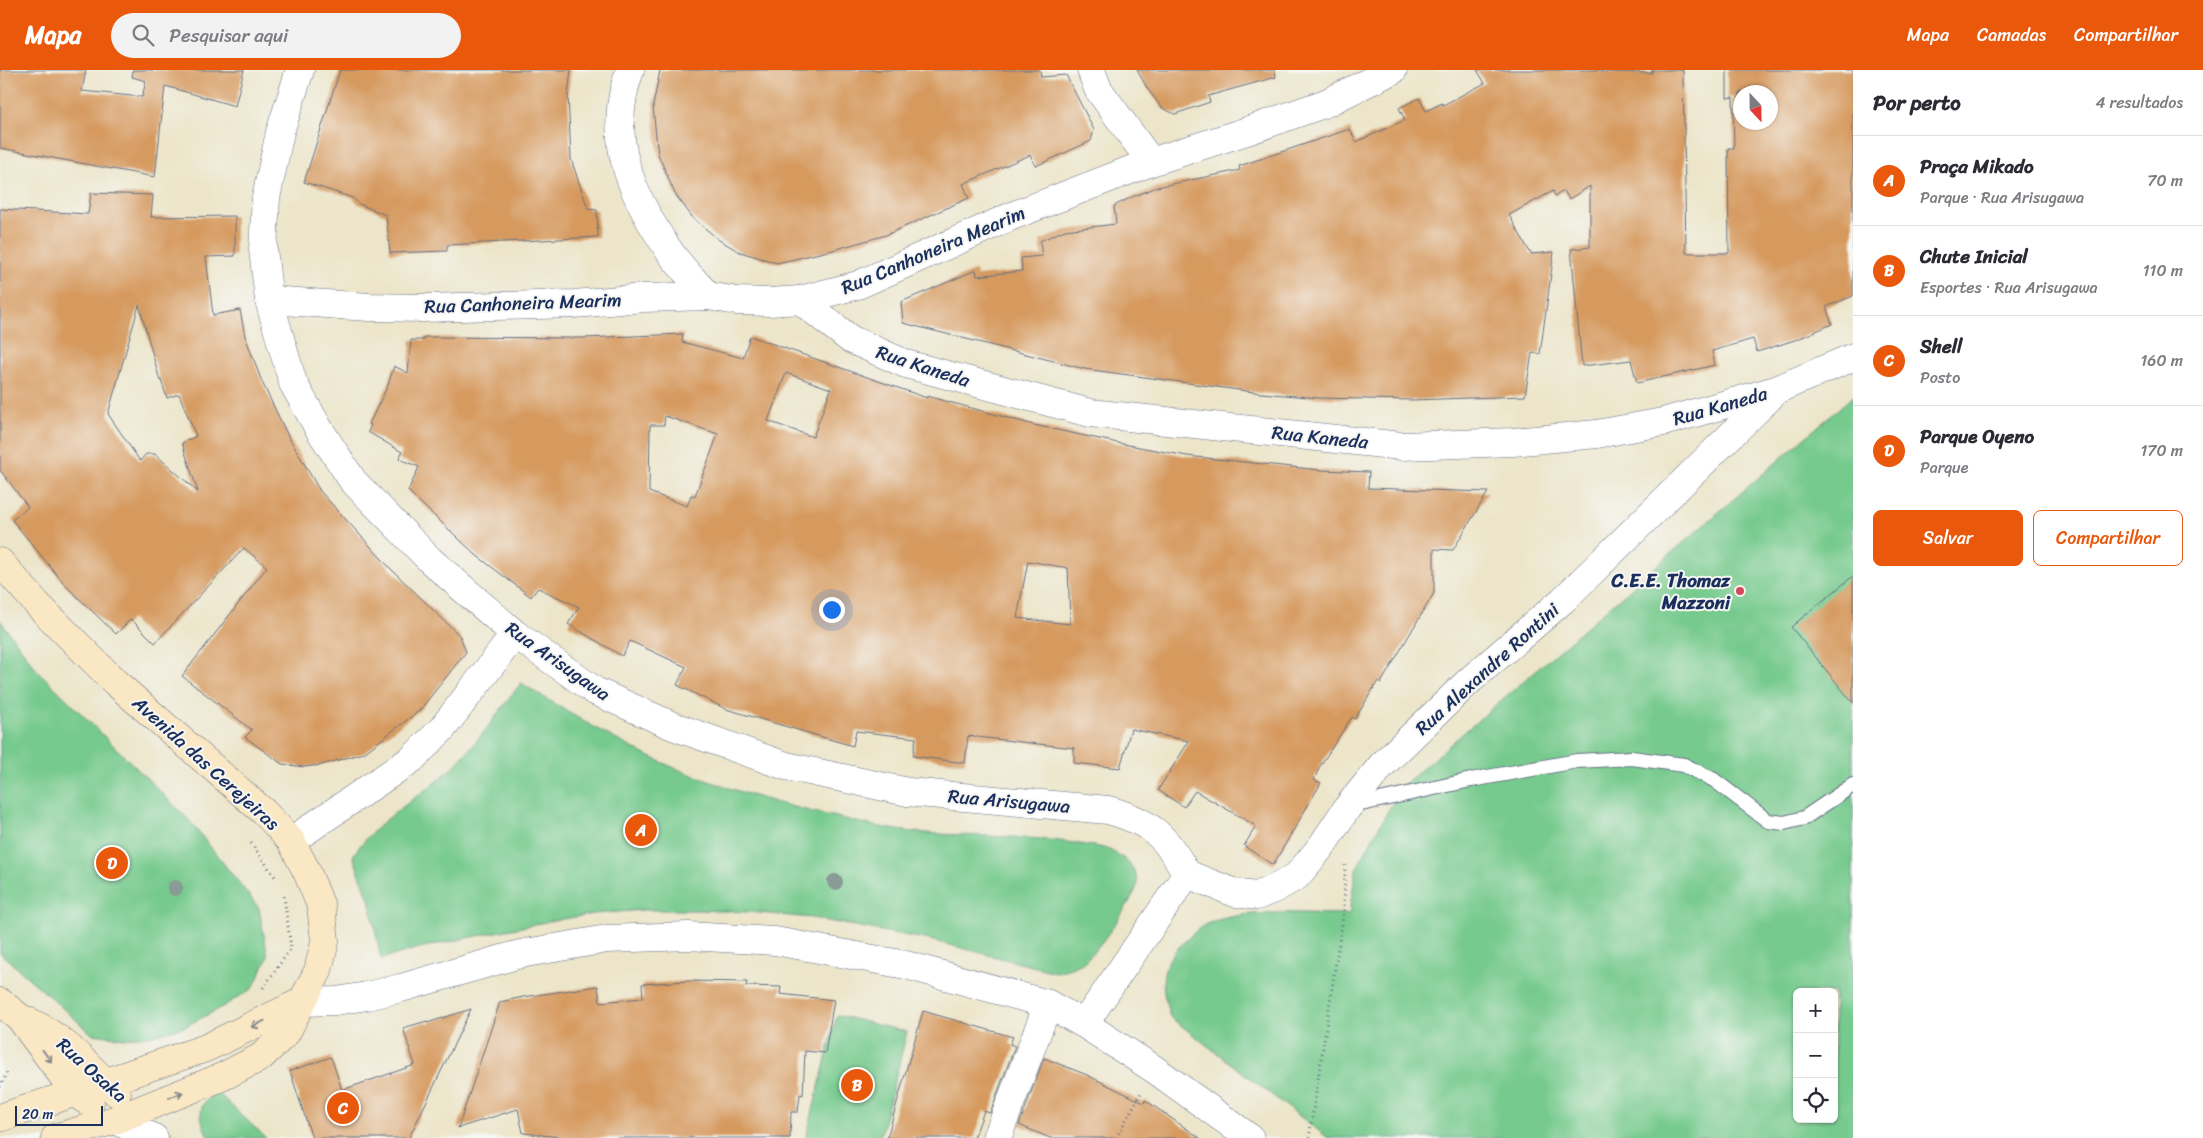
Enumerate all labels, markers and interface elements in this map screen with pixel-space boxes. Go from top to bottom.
search box [111,13,461,58]
text: Mapa [25,14,81,56]
text: Pesquisar aqui [169,19,288,52]
text: Mapa [1907,19,1949,51]
text: Camadas [1977,19,2046,51]
text: Compartilhar [2074,19,2178,51]
icon: search [129,21,157,49]
text: Por perto [1873,84,1961,122]
north arrow [1733,85,1778,130]
text: 4 resultados [2095,88,2183,117]
text: Praça Mikado [1920,150,2034,183]
text: A [1884,166,1894,195]
text: 70 m [2147,166,2183,195]
text: Parque · Rua Arisugawa [1920,183,2084,212]
street label: Rua Canhoneira Mearim [836,196,1030,304]
text: Chute Inicial [1920,240,2028,273]
text: B [1884,256,1894,285]
text: 110 m [2143,256,2183,285]
text: Esportes · Rua Arisugawa [1920,273,2098,302]
street label: Rua Canhoneira Mearim [424,283,622,323]
text: Shell [1920,330,1962,363]
street label: Rua Kaneda [872,335,975,397]
text: C [1884,346,1894,375]
text: 160 m [2140,346,2183,375]
text: Posto [1920,363,1960,392]
street label: Rua Kaneda [1669,377,1772,435]
street label: Rua Kaneda [1270,416,1370,459]
text: Parque Oyeno [1920,420,2034,453]
text: D [1884,436,1894,465]
text: 170 m [2140,436,2183,465]
text: Parque [1920,453,1968,482]
button: Salvar [1873,510,2023,566]
button: Compartilhar [2033,510,2183,566]
place label: C.E.E. Thomaz Mazzoni [1611,564,1731,619]
marker: C.E.E. Thomaz Mazzoni [1734,585,1746,597]
street label: Rua Alexandre Rontini [1407,594,1568,743]
your location [819,597,845,623]
street label: Rua Arisugawa [498,612,618,710]
street label: Avenida das Cerejeiras [124,687,287,839]
street label: Rua Arisugawa [947,779,1072,823]
pin: A [625,811,657,849]
pin: D [96,844,128,882]
map controls [1793,988,1838,1123]
button: + [1793,988,1838,1033]
one-way arrow [251,1020,266,1030]
street label: Rua Osaka [49,1029,135,1111]
button: − [1793,1033,1838,1078]
one-way arrow [42,1049,52,1063]
pin: B [841,1066,873,1104]
button: locate [1793,1078,1838,1123]
pin: C [327,1089,359,1127]
one-way arrow [168,1090,184,1099]
text: 20 m [22,1102,53,1127]
scale bar [15,1103,102,1126]

